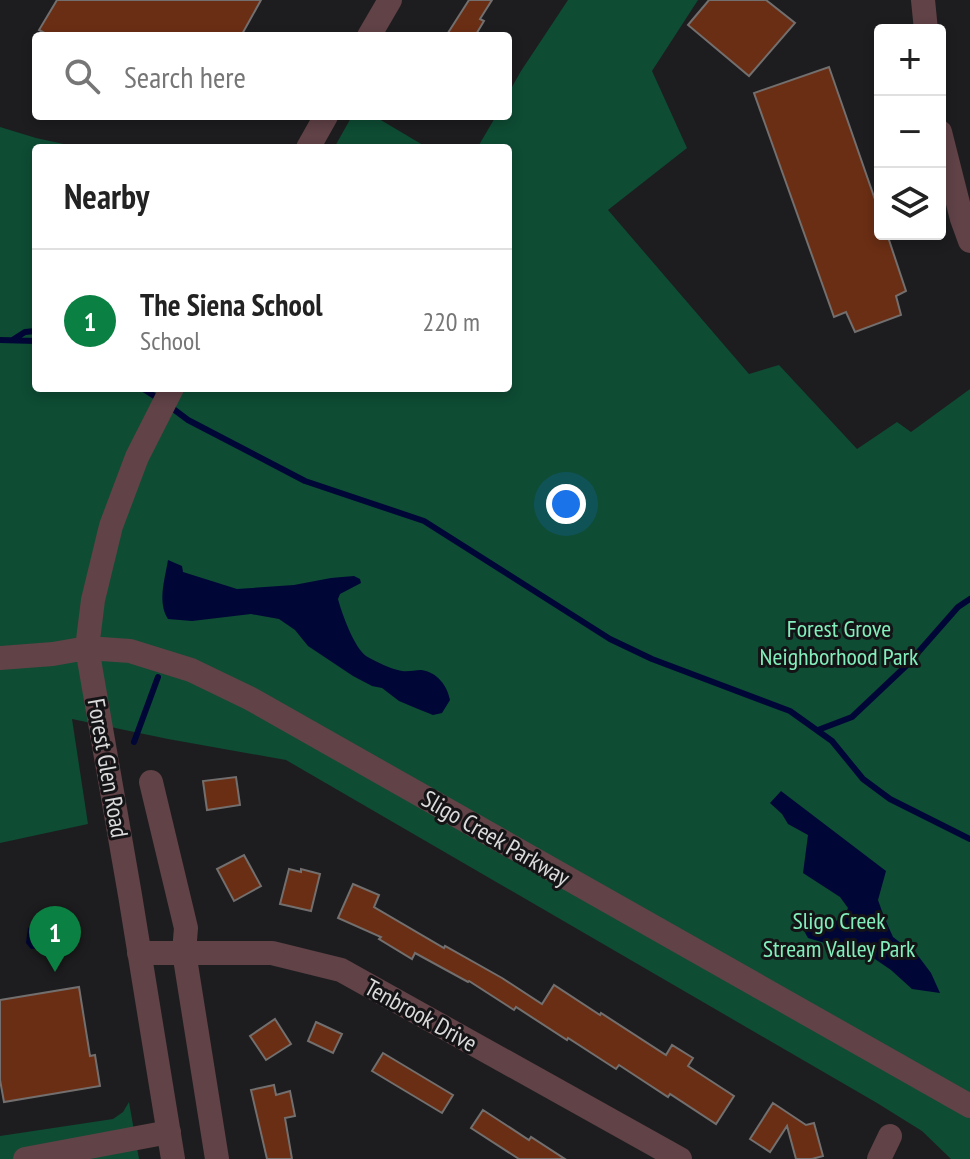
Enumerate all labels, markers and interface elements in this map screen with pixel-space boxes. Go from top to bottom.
map controls [874,24,946,240]
button: + [874,24,946,96]
search box [32,32,512,120]
icon: search [60,54,104,98]
text: Search here [124,57,246,96]
button: − [874,96,946,168]
button: layers [874,168,946,240]
text: Nearby [64,174,149,218]
text: The Siena School [140,285,323,324]
text: 1 [84,305,96,338]
text: 220 m [422,305,480,338]
text: School [140,324,200,357]
your location [546,484,586,524]
park label: Forest Grove Neighborhood Park [760,613,919,672]
street label: Forest Glen Road [81,696,135,840]
street label: Sligo Creek Parkway [416,783,576,893]
park label: Sligo Creek Stream Valley Park [763,905,916,964]
pin: 1 [29,906,81,972]
street label: Tenbrook Drive [359,971,483,1059]

